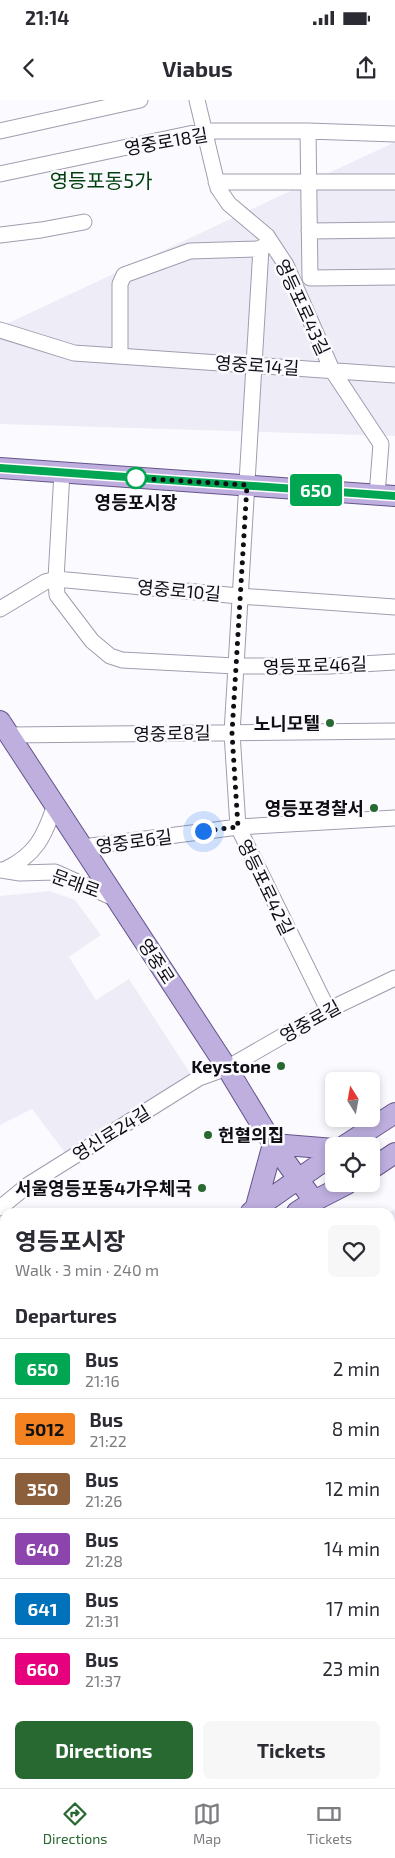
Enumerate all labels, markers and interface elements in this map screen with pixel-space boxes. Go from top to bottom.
text: 21:14 [25,6,69,29]
icon: back [15,54,43,82]
icon: share [352,54,380,82]
text: Viabus [162,55,233,81]
street label: 영중로18길 [123,123,209,159]
district label: 영등포동5가 [50,168,152,192]
street label: 영등포로43길 [271,255,335,359]
street label: 영중로14길 [214,351,300,379]
marker: 영등포시장 [125,467,147,489]
line badge: 650 [287,474,345,506]
text: 650 [300,479,332,501]
place label: 영등포시장 [95,491,178,513]
street label: 영중로10길 [136,575,222,605]
street label: 영등포로46길 [263,652,367,678]
place label: 노니모텔 [254,712,320,734]
marker: 노니모텔 [324,717,336,729]
street label: 영중로8길 [133,721,211,745]
place label: 영등포경찰서 [265,797,364,819]
marker: 영등포경찰서 [368,802,380,814]
your location [191,819,216,844]
street label: 영중로6길 [95,825,173,857]
street label: 영등포로42길 [233,835,299,939]
street label: 문래로 [49,864,103,902]
street label: 영중로 [134,934,180,988]
street label: 영중로길 [276,995,344,1047]
place label: Keystone [191,1055,271,1077]
marker: Keystone [275,1060,287,1072]
north arrow [325,1072,380,1128]
map controls [325,1072,380,1192]
street label: 영신로24길 [68,1101,154,1165]
place label: 헌혈의집 [218,1124,284,1146]
marker: 헌혈의집 [202,1129,214,1141]
button: locate [325,1137,380,1192]
place label: 서울영등포동4가우체국 [15,1177,192,1199]
marker: 서울영등포동4가우체국 [196,1182,208,1194]
button: heart [328,1225,380,1277]
text: 영등포시장 [15,1226,125,1255]
text: Walk · 3 min · 240 m [15,1260,159,1279]
text: Departures [15,1304,117,1327]
text: Bus [85,1348,119,1371]
text: 2 min [333,1357,380,1380]
text: 650 [27,1358,58,1380]
text: 21:16 [85,1371,120,1390]
text: Bus [90,1408,123,1431]
text: 8 min [332,1417,380,1440]
text: 5012 [25,1418,65,1440]
text: 21:22 [90,1431,127,1450]
text: Bus [85,1468,119,1491]
text: 12 min [325,1477,380,1500]
text: 350 [27,1478,58,1500]
text: 21:26 [85,1491,122,1510]
text: Bus [85,1528,119,1551]
text: 14 min [324,1537,380,1560]
text: 640 [26,1538,59,1560]
text: 21:28 [85,1551,123,1570]
text: Bus [85,1588,119,1611]
text: 17 min [326,1597,380,1620]
text: 641 [28,1598,57,1620]
text: 21:31 [85,1611,119,1630]
text: Bus [85,1648,119,1671]
text: 23 min [322,1657,380,1680]
text: 660 [26,1658,59,1680]
text: 21:37 [85,1671,121,1690]
button: Directions [15,1721,193,1779]
button: Tickets [203,1721,380,1779]
tab: Directions [43,1800,107,1847]
tab: Map [193,1800,221,1847]
tab: Tickets [307,1800,352,1847]

